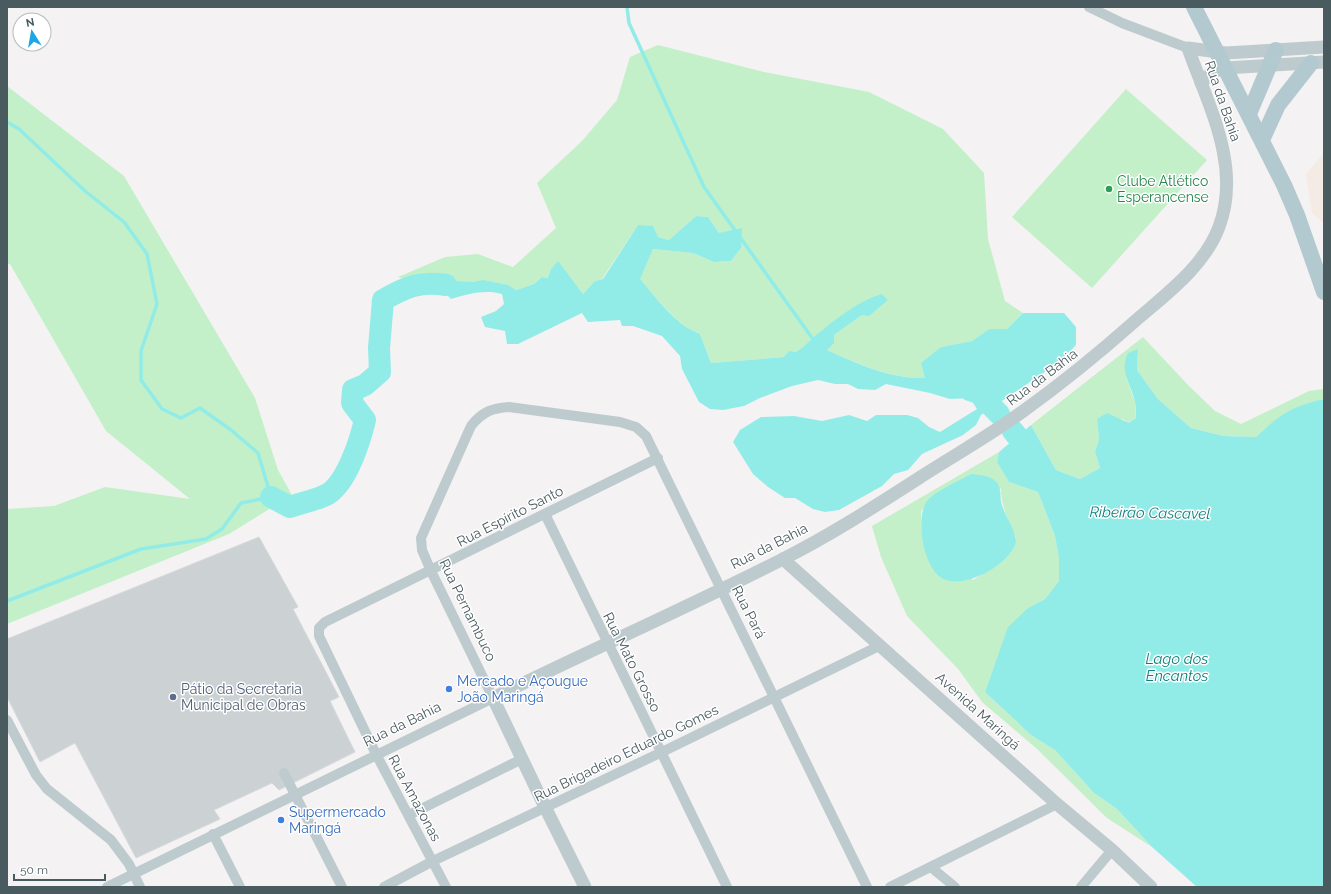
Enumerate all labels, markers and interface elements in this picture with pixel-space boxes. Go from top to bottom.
north arrow [12,12,52,52]
text: N [25,15,36,30]
street label: Rua da Bahia [1202,59,1244,143]
place label: Clube Atlético Esperancense [1117,173,1209,205]
marker: Clube Atlético Esperancense [1104,184,1114,194]
street label: Rua da Bahia [1004,345,1080,409]
street label: Rua Espírito Santo [454,482,566,550]
water label: Ribeirão Cascavel [1089,503,1211,523]
street label: Rua da Bahia [728,520,810,572]
street label: Rua Pernambuco [436,556,500,664]
street label: Rua Pará [729,583,769,641]
street label: Rua Mato Grosso [600,609,664,715]
water label: Lago dos Encantos [1146,650,1208,685]
street label: Avenida Maringá [933,669,1023,753]
place label: Mercado e Açougue João Maringá [457,673,588,705]
place label: Pátio da Secretaria Municipal de Obras [181,681,306,713]
marker: Mercado e Açougue João Maringá [444,684,454,694]
marker: Pátio da Secretaria Municipal de Obras [168,692,178,702]
street label: Rua da Bahia [361,698,443,750]
street label: Rua Brigadeiro Eduardo Gomes [531,701,721,805]
street label: Rua Amazonas [385,752,445,844]
place label: Supermercado Maringá [289,804,386,836]
marker: Supermercado Maringá [276,815,286,825]
scale bar [14,856,105,882]
text: 50 m [20,863,48,877]

